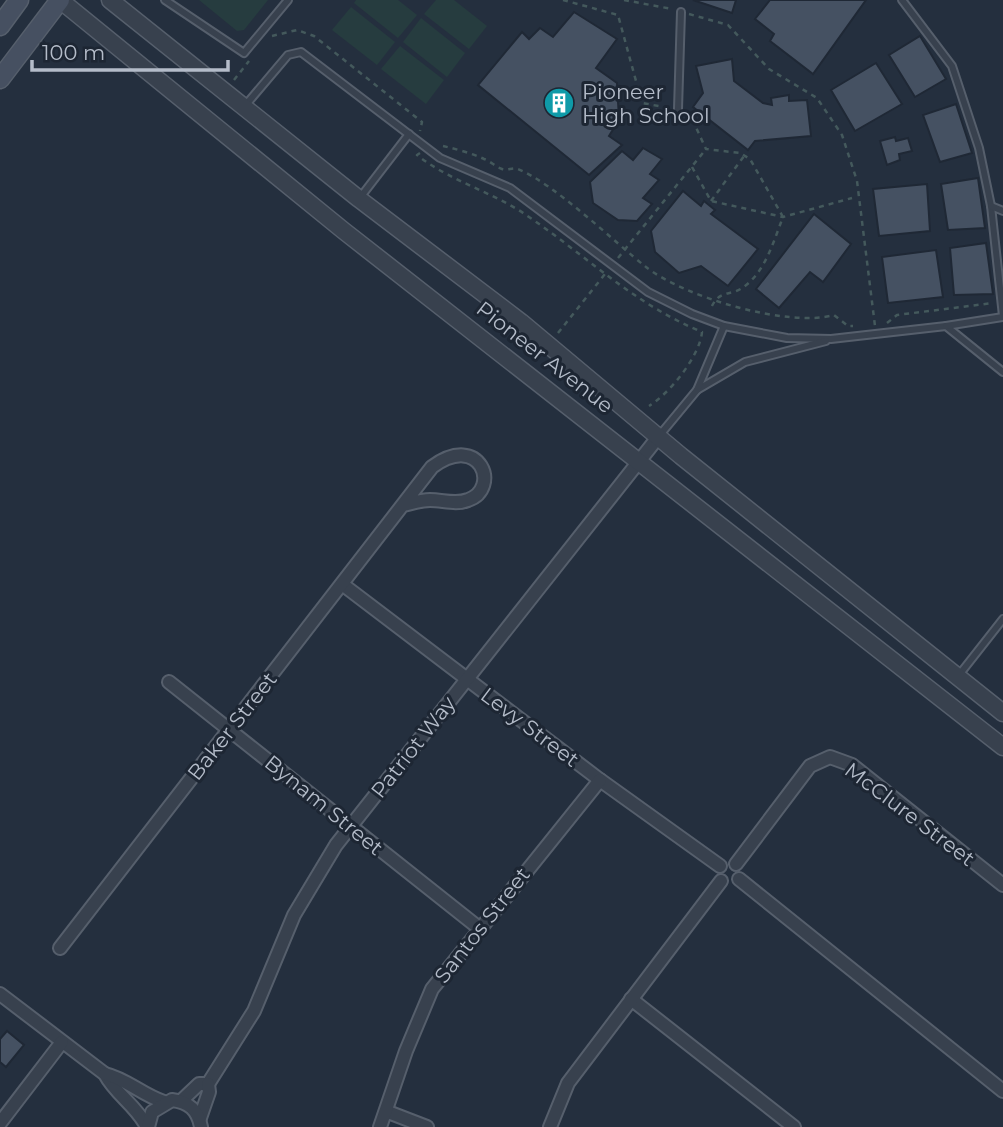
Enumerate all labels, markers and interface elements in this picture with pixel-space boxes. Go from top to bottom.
scale bar [32,28,228,72]
text: 100 m [42,40,105,65]
place label: Pioneer High School [582,79,710,128]
building icon: Pioneer High School [542,86,576,120]
street label: Pioneer Avenue [472,296,618,418]
street label: Baker Street [182,667,282,785]
street label: Levy Street [476,682,584,772]
street label: Patriot Way [365,691,461,803]
street label: Bynam Street [260,750,388,860]
street label: McClure Street [840,757,980,871]
street label: Santos Street [429,862,535,988]

